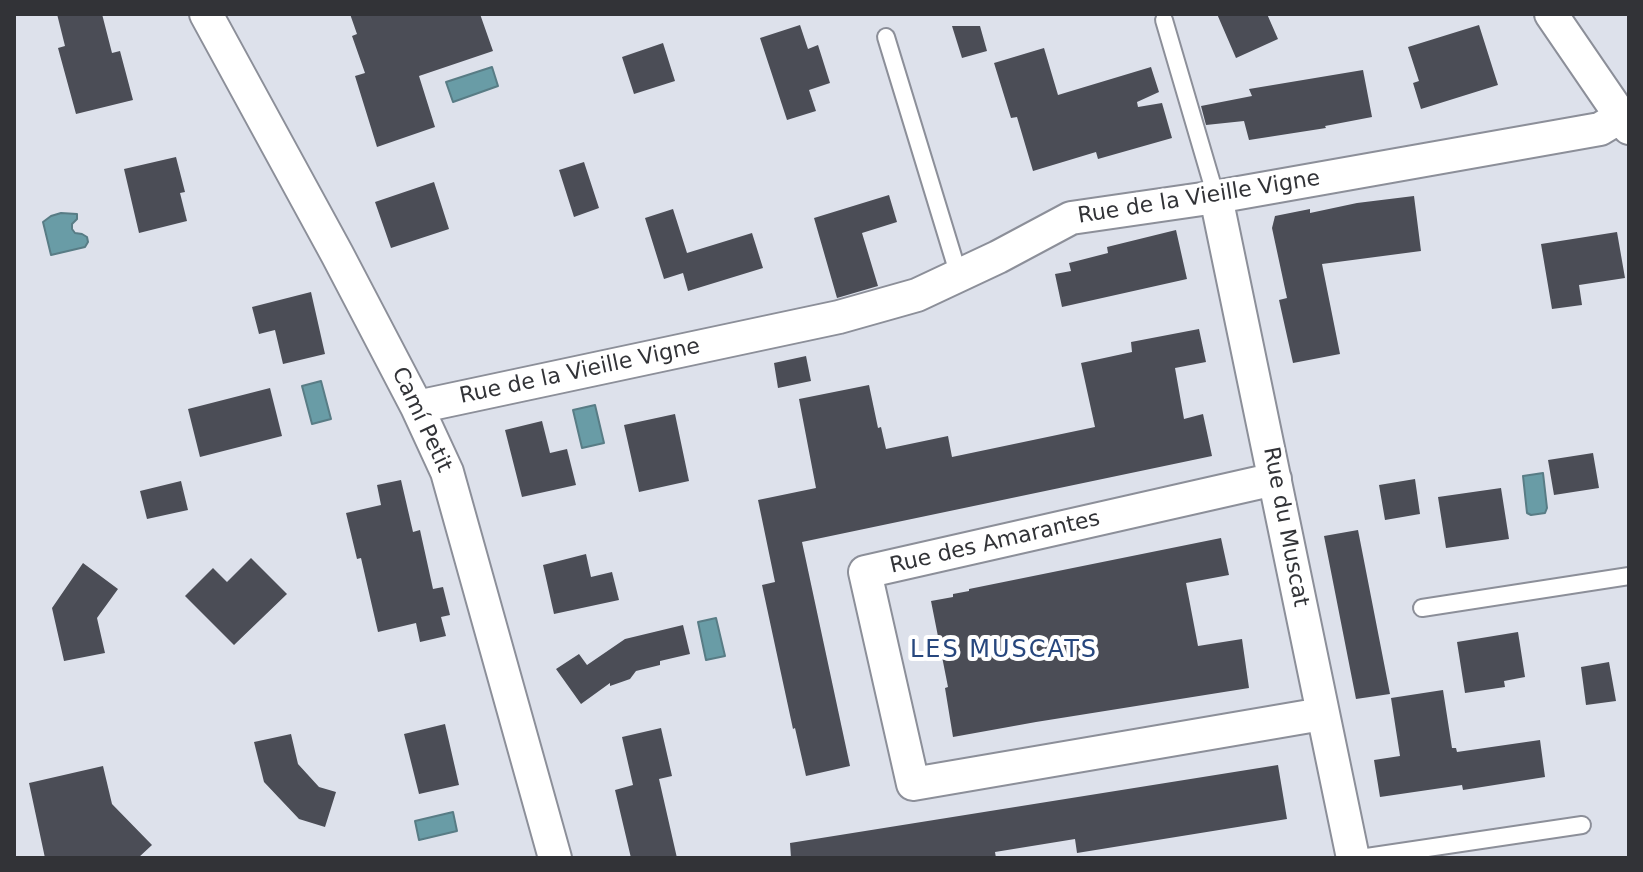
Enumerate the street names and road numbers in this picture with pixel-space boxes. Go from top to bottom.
street label: Rue de la Vieille Vigne [1076,166,1322,230]
street label: Rue de la Vieille Vigne [457,334,703,410]
street label: Camí Petit [385,363,457,477]
street label: Rue du Muscat [1257,445,1313,609]
street label: Rue des Amarantes [887,506,1103,580]

